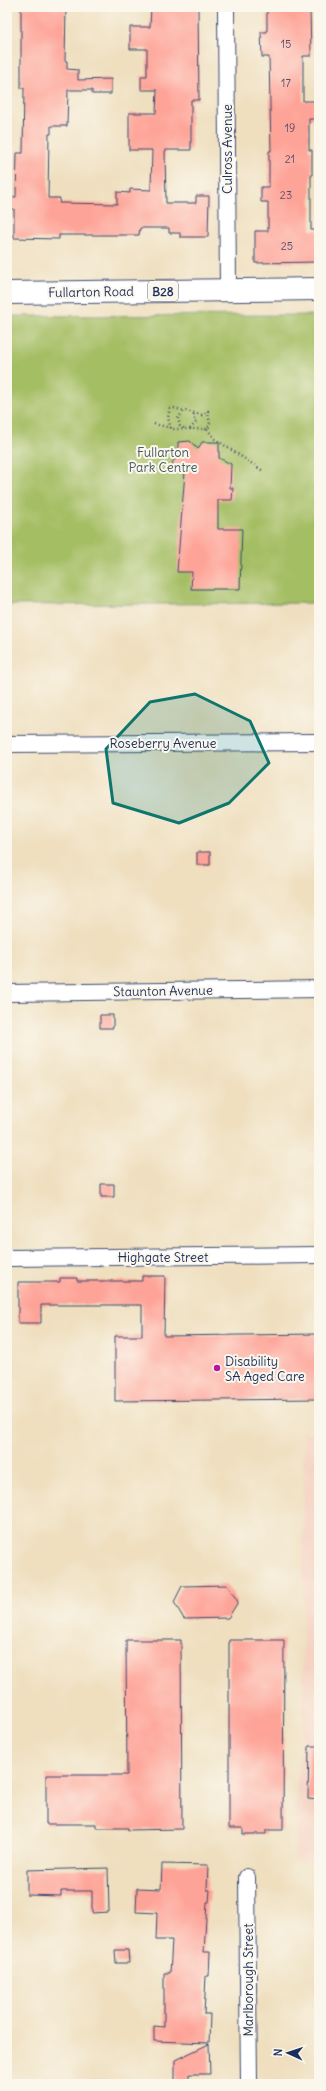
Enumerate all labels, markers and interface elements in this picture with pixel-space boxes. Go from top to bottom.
house number: 15 [281,37,291,51]
house number: 17 [281,76,291,90]
street label: Culross Avenue [219,104,236,194]
house number: 19 [285,121,295,135]
house number: 21 [285,152,295,166]
house number: 23 [280,188,292,202]
house number: 25 [281,239,293,253]
road number: B28 [148,281,178,301]
street label: Fullarton Road [48,283,134,301]
park label: Fullarton Park Centre [129,444,197,476]
street label: Roseberry Avenue [109,735,217,752]
street label: Staunton Avenue [113,982,213,1000]
street label: Highgate Street [118,1249,209,1266]
place label: Disability SA Aged Care [225,1353,305,1385]
marker: Disability SA Aged Care [212,1363,222,1373]
street label: Marlborough Street [240,1923,257,2037]
north arrow [268,2033,308,2073]
text: N [271,2048,285,2057]

